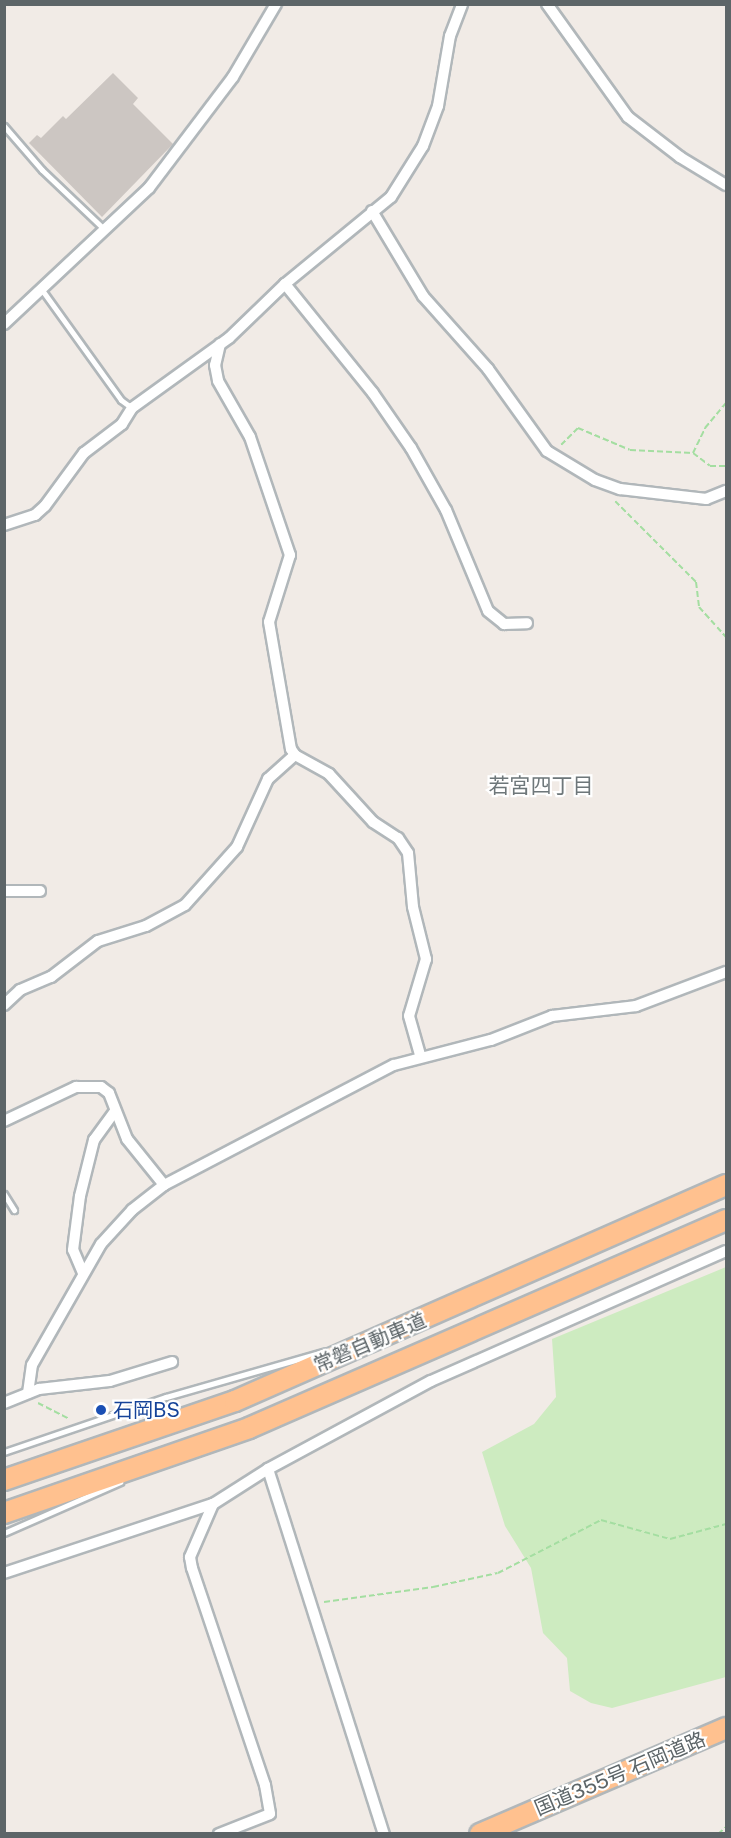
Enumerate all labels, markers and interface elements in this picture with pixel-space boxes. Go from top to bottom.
district label: 若宮四丁目 [489,773,593,799]
street label: 常磐自動車道 [310,1309,430,1377]
place label: 石岡BS [113,1398,180,1422]
marker: 石岡BS [94,1403,108,1417]
street label: 国道355号 石岡道路 [531,1727,709,1821]

